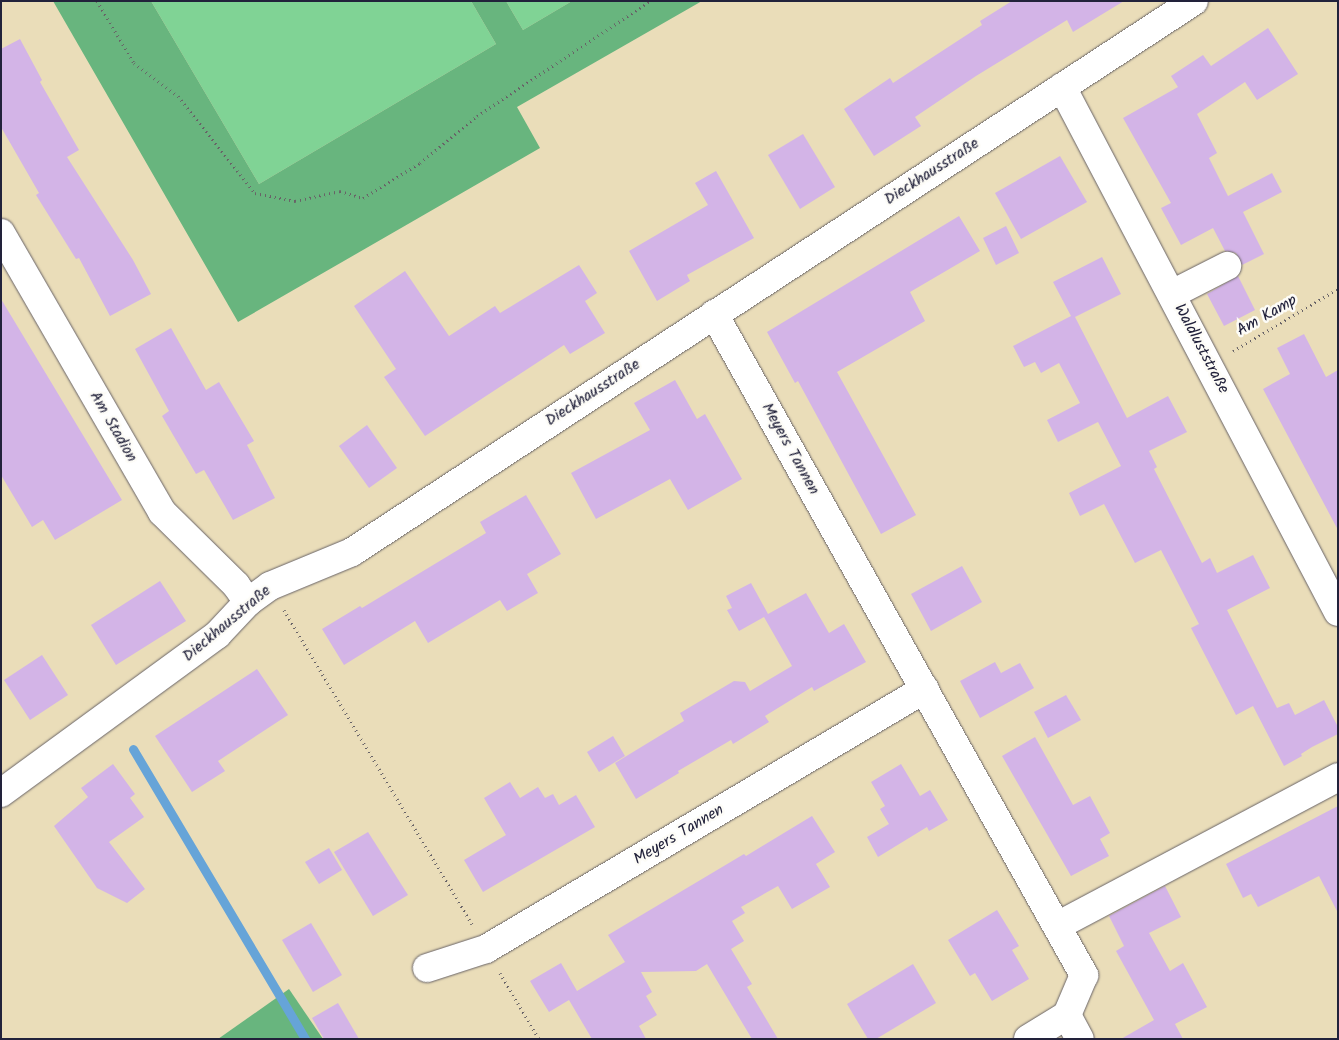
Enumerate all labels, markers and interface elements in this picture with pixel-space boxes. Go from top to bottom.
street label: Dieckhausstraße [881,134,983,210]
street label: Am Kamp [1234,291,1300,341]
street label: Waldluststraße [1169,301,1233,397]
street label: Dieckhausstraße [542,355,644,431]
street label: Am Stadion [85,388,141,466]
street label: Meyers Tannen [757,400,823,498]
street label: Dieckhausstraße [179,582,275,666]
street label: Meyers Tannen [630,801,728,869]

